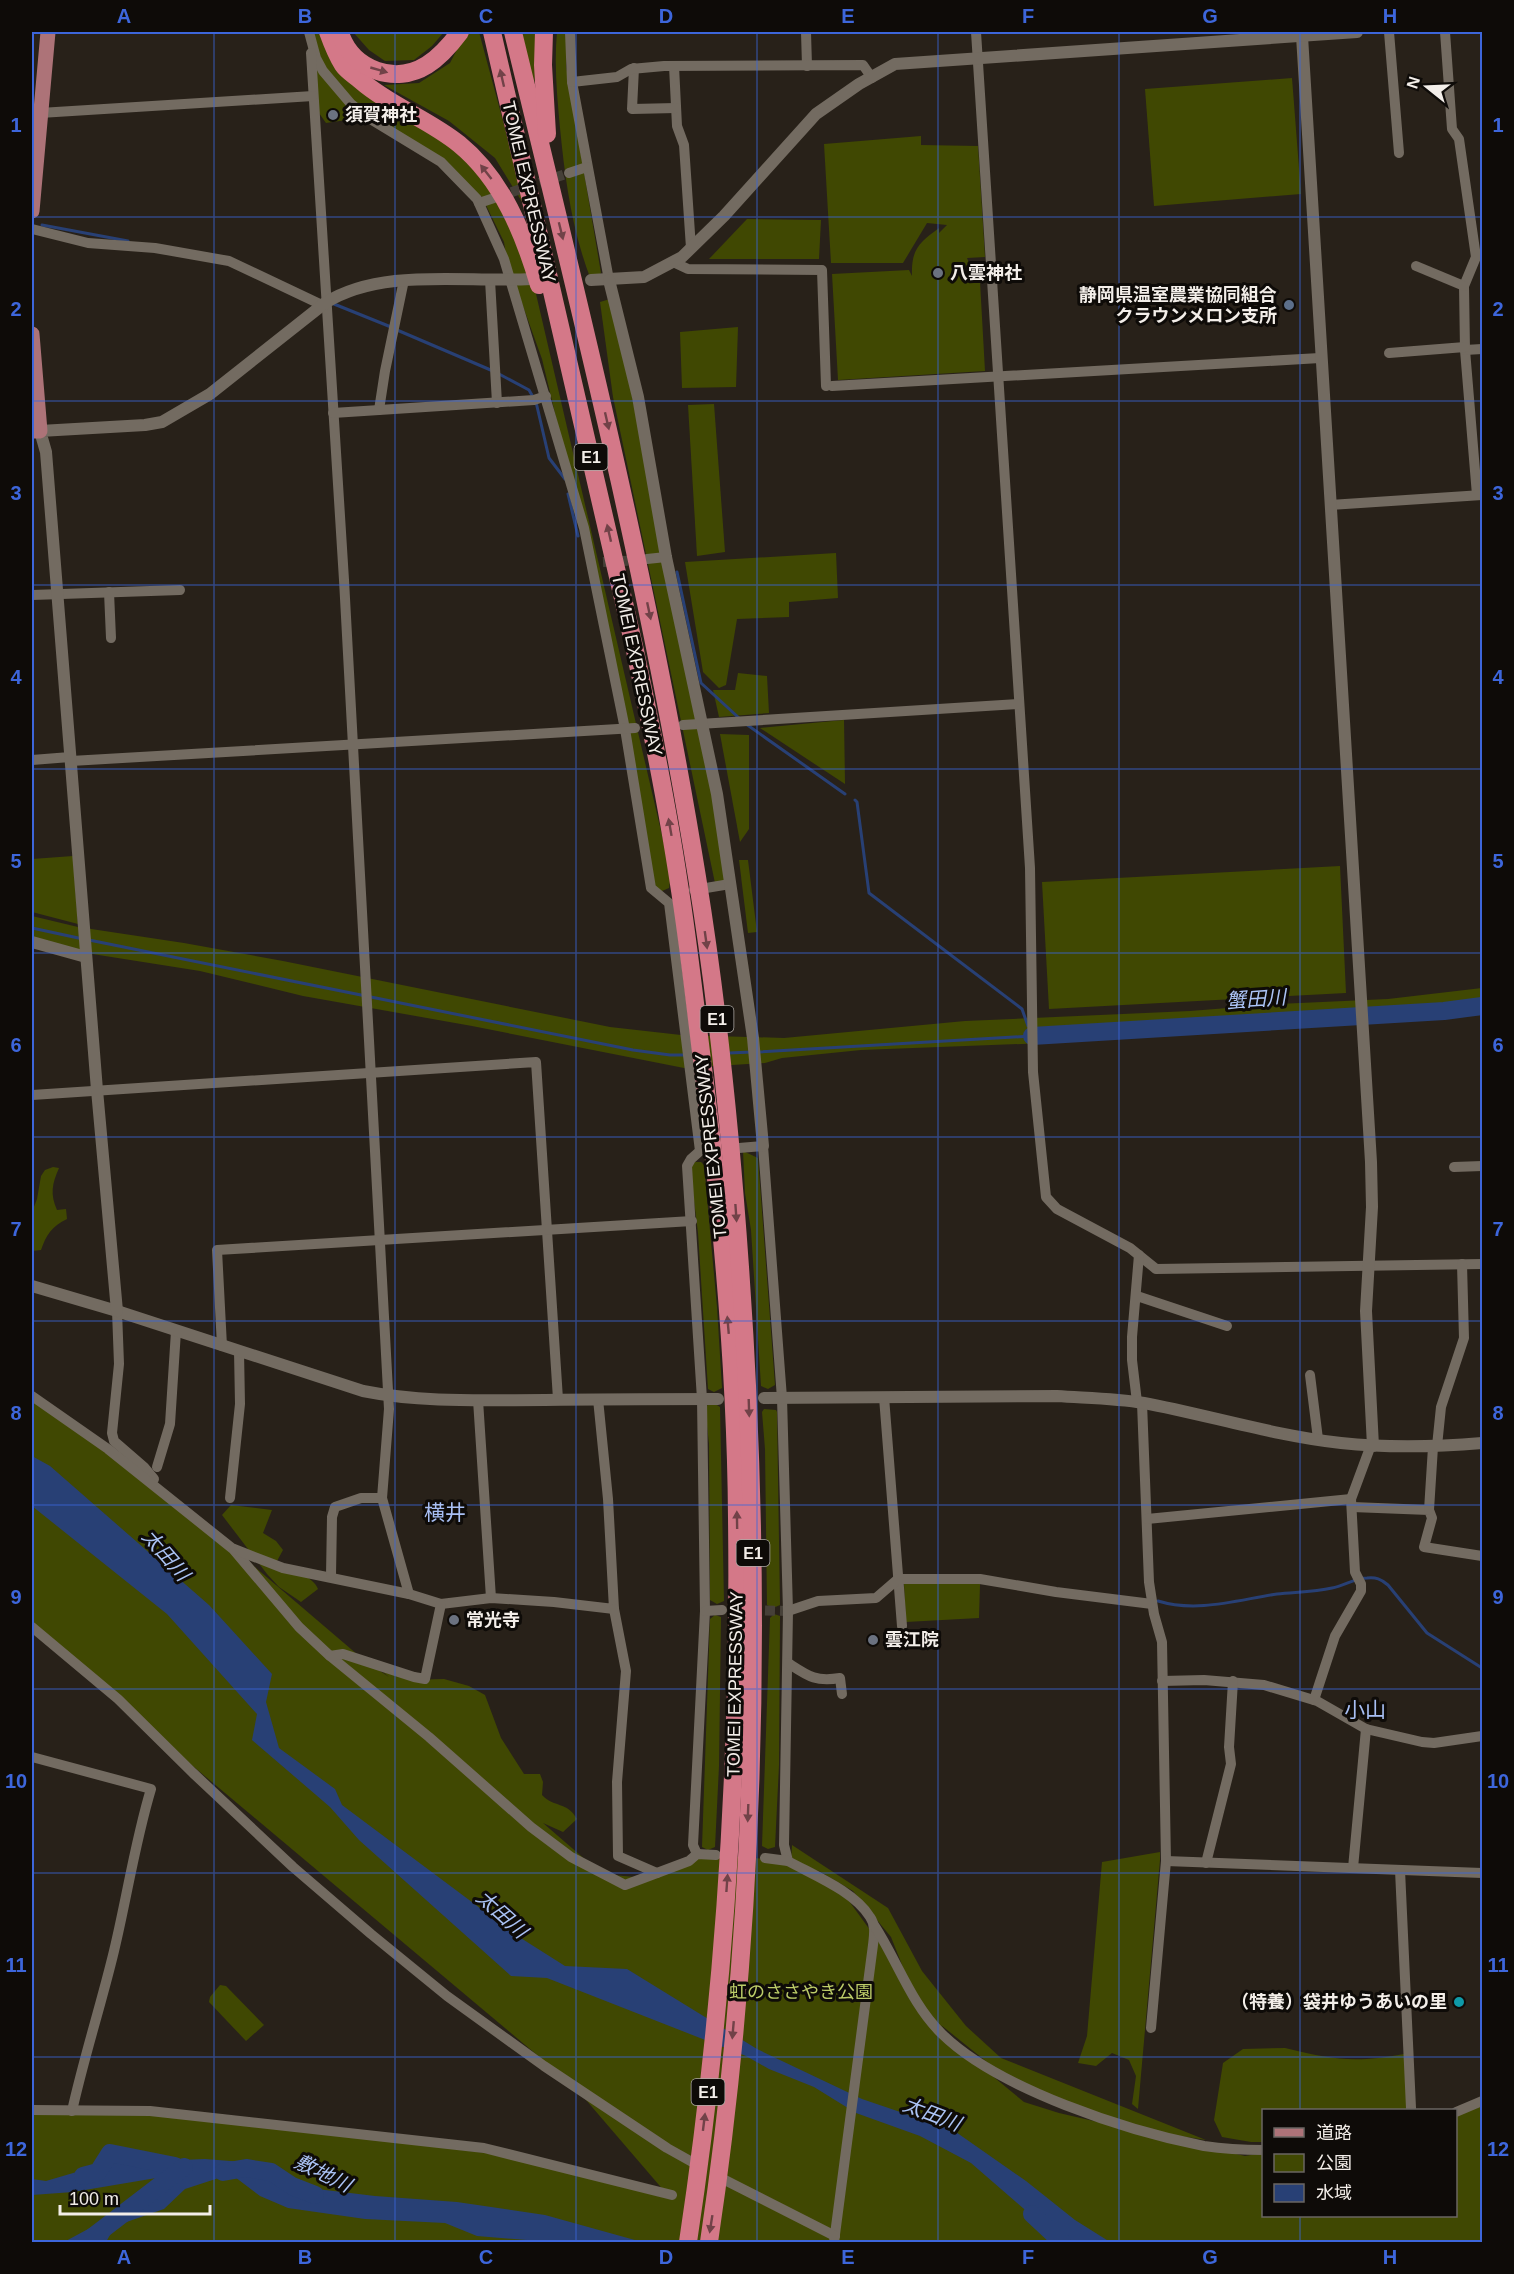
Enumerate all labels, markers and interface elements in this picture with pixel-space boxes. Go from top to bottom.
text: A [117,5,131,27]
text: B [298,5,312,27]
text: C [479,5,493,27]
text: D [659,5,673,27]
text: E [841,5,855,27]
text: F [1022,5,1034,27]
text: G [1202,5,1218,27]
text: H [1383,5,1397,27]
north arrow [1397,57,1457,117]
one-way arrow [370,66,388,76]
one-way arrow [497,68,507,87]
text: N [1403,74,1423,91]
street label: TOMEI EXPRESSWAY [498,99,560,285]
place label: 須賀神社 [345,105,417,125]
marker: 須賀神社 [326,108,340,122]
text: 1 [10,114,22,136]
text: 1 [1492,114,1504,136]
one-way arrow [480,165,492,180]
one-way arrow [557,222,567,241]
place label: 八雲神社 [950,263,1022,283]
marker: 八雲神社 [931,266,945,280]
place label: 静岡県温室農業協同組合 クラウンメロン支所 [1079,285,1277,326]
text: 2 [10,298,22,320]
marker: 静岡県温室農業協同組合 クラウンメロン支所 [1282,298,1296,312]
text: 2 [1492,298,1504,320]
one-way arrow [602,412,612,430]
road number: E1 [574,444,608,470]
text: 3 [10,482,22,504]
text: 3 [1492,482,1504,504]
one-way arrow [603,524,613,543]
street label: TOMEI EXPRESSWAY [608,572,666,758]
one-way arrow [645,602,654,621]
text: 4 [10,666,22,688]
text: 4 [1492,666,1504,688]
one-way arrow [665,817,674,836]
text: 5 [10,850,22,872]
text: 5 [1492,850,1504,872]
one-way arrow [702,931,711,950]
water label: 蟹田川 [1225,986,1289,1012]
road number: E1 [700,1006,734,1032]
text: 6 [10,1034,22,1056]
text: 6 [1492,1034,1504,1056]
street label: TOMEI EXPRESSWAY [691,1053,731,1239]
one-way arrow [732,1204,741,1223]
text: 7 [10,1218,22,1240]
text: 7 [1492,1218,1504,1240]
one-way arrow [723,1316,733,1335]
one-way arrow [744,1398,753,1417]
text: 8 [10,1402,22,1424]
text: 8 [1492,1402,1504,1424]
district label: 横井 [424,1501,466,1524]
one-way arrow [732,1511,742,1530]
water label: 太田川 [138,1525,195,1586]
road number: E1 [736,1540,770,1566]
text: 9 [10,1586,22,1608]
text: 9 [1492,1586,1504,1608]
street label: TOMEI EXPRESSWAY [723,1591,747,1777]
place label: 常光寺 [466,1610,520,1630]
marker: 常光寺 [447,1613,461,1627]
place label: 雲江院 [885,1630,939,1650]
marker: 雲江院 [866,1633,880,1647]
district label: 小山 [1344,1698,1386,1721]
text: 10 [5,1770,27,1792]
text: 10 [1487,1770,1509,1792]
one-way arrow [744,1803,753,1822]
one-way arrow [722,1873,732,1892]
water label: 太田川 [472,1886,533,1944]
text: 11 [5,1954,27,1976]
text: 11 [1487,1954,1509,1976]
park label: 虹のささやき公園 [729,1982,873,2002]
place label: （特養）袋井ゆうあいの里 [1231,1992,1447,2012]
marker: （特養）袋井ゆうあいの里 [1452,1995,1466,2009]
one-way arrow [728,2021,738,2040]
road number: E1 [692,2079,724,2105]
water label: 太田川 [900,2093,966,2136]
legend [1262,2109,1457,2217]
one-way arrow [699,2113,709,2132]
text: 道路 [1316,2123,1352,2143]
text: 12 [5,2138,27,2160]
text: 12 [1487,2138,1509,2160]
water label: 敷地川 [291,2150,357,2197]
text: 公園 [1316,2153,1352,2173]
scale bar [60,2178,210,2216]
text: 水域 [1316,2183,1352,2203]
text: 100 m [69,2189,119,2209]
one-way arrow [707,2215,716,2234]
text: A [117,2246,131,2268]
text: B [298,2246,312,2268]
text: C [479,2246,493,2268]
text: D [659,2246,673,2268]
text: E [841,2246,855,2268]
text: F [1022,2246,1034,2268]
text: G [1202,2246,1218,2268]
text: H [1383,2246,1397,2268]

